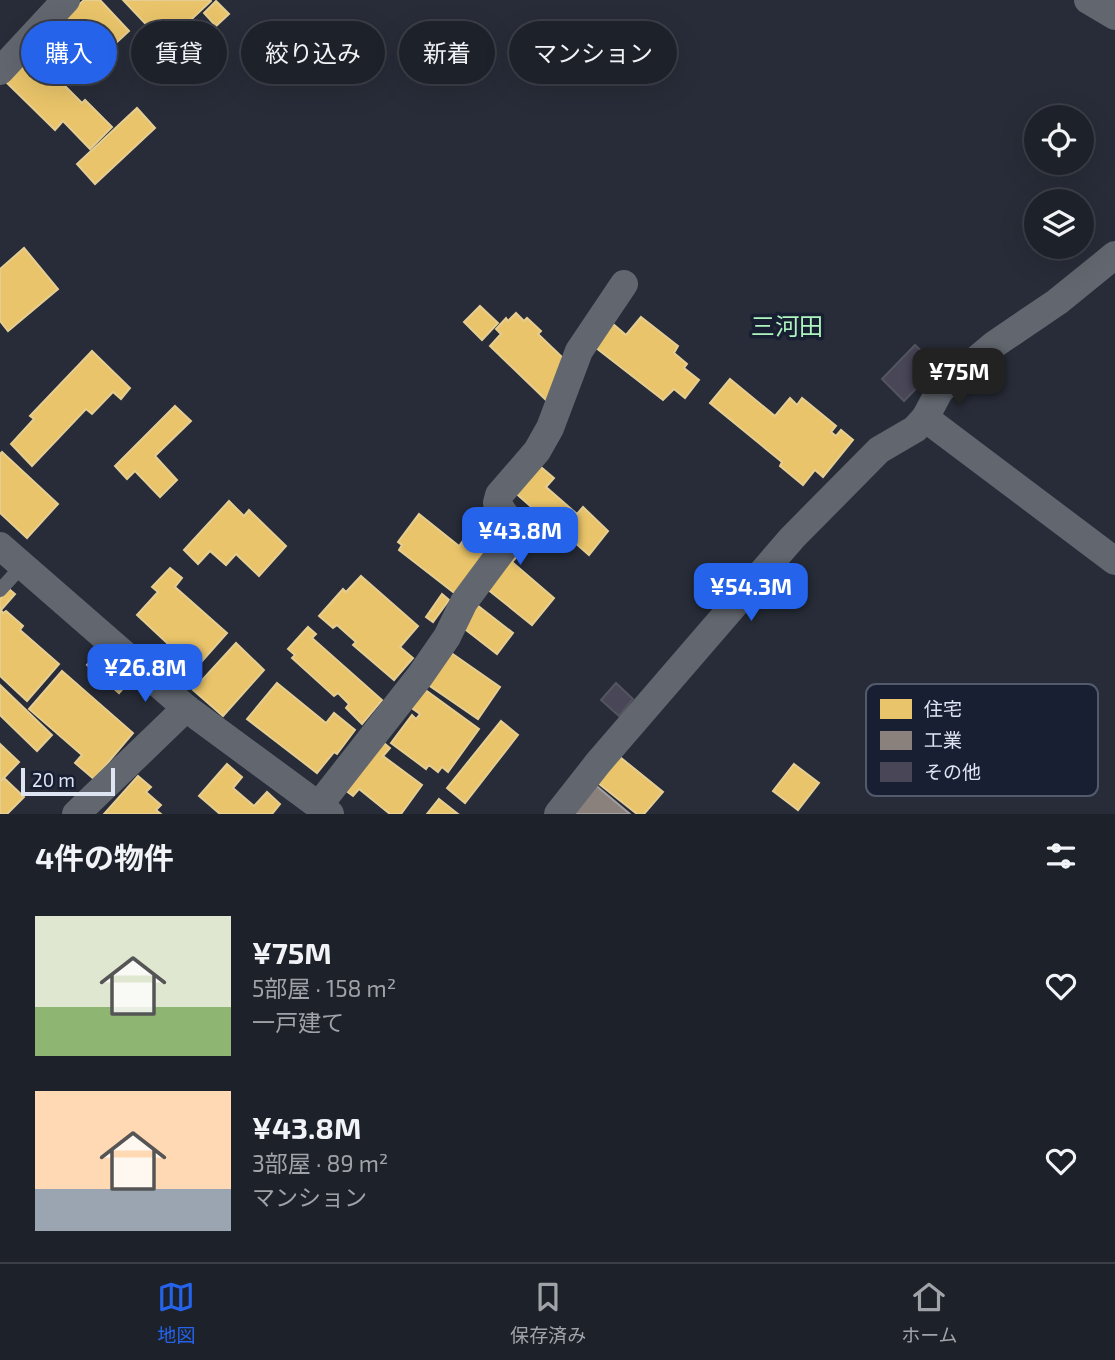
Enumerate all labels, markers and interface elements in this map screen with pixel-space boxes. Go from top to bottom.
chip: 購入 [21,21,117,84]
chip: 賃貸 [131,21,227,84]
chip: 絞り込み [241,21,385,84]
chip: 新着 [399,21,495,84]
chip: マンション [509,21,677,84]
map controls [1024,105,1094,259]
button: locate [1024,105,1094,175]
button: layers [1024,189,1094,259]
district label: 三河田 [751,311,823,340]
pin: ¥75M [918,348,1000,408]
text: ¥75M [928,357,990,385]
pin: ¥43.8M [463,508,577,567]
text: ¥43.8M [478,516,562,544]
pin: ¥54.3M [694,564,808,623]
text: ¥54.3M [710,572,792,600]
pin: ¥26.8M [88,644,202,704]
text: ¥26.8M [103,653,187,681]
legend [866,684,1098,796]
text: 住宅 [924,697,962,720]
text: 工業 [924,728,962,751]
text: その他 [924,760,981,783]
scale bar [21,765,116,797]
text: 20 m [32,768,75,791]
icon: filters [1042,837,1080,875]
text: 4件の物件 [35,839,174,875]
text: ¥75M [252,934,332,970]
icon: home [91,944,175,1028]
icon: heart [1042,967,1080,1005]
text: 5部屋 · 158 m² [252,974,396,1002]
text: 一戸建て [252,1008,344,1036]
text: ¥43.8M [252,1109,362,1145]
icon: home [91,1119,175,1203]
icon: heart [1042,1142,1080,1180]
text: 3部屋 · 89 m² [252,1149,388,1177]
text: マンション [252,1183,367,1211]
tab: 地図 [157,1278,195,1347]
tab: 保存済み [510,1278,586,1347]
tab: ホーム [901,1278,958,1347]

